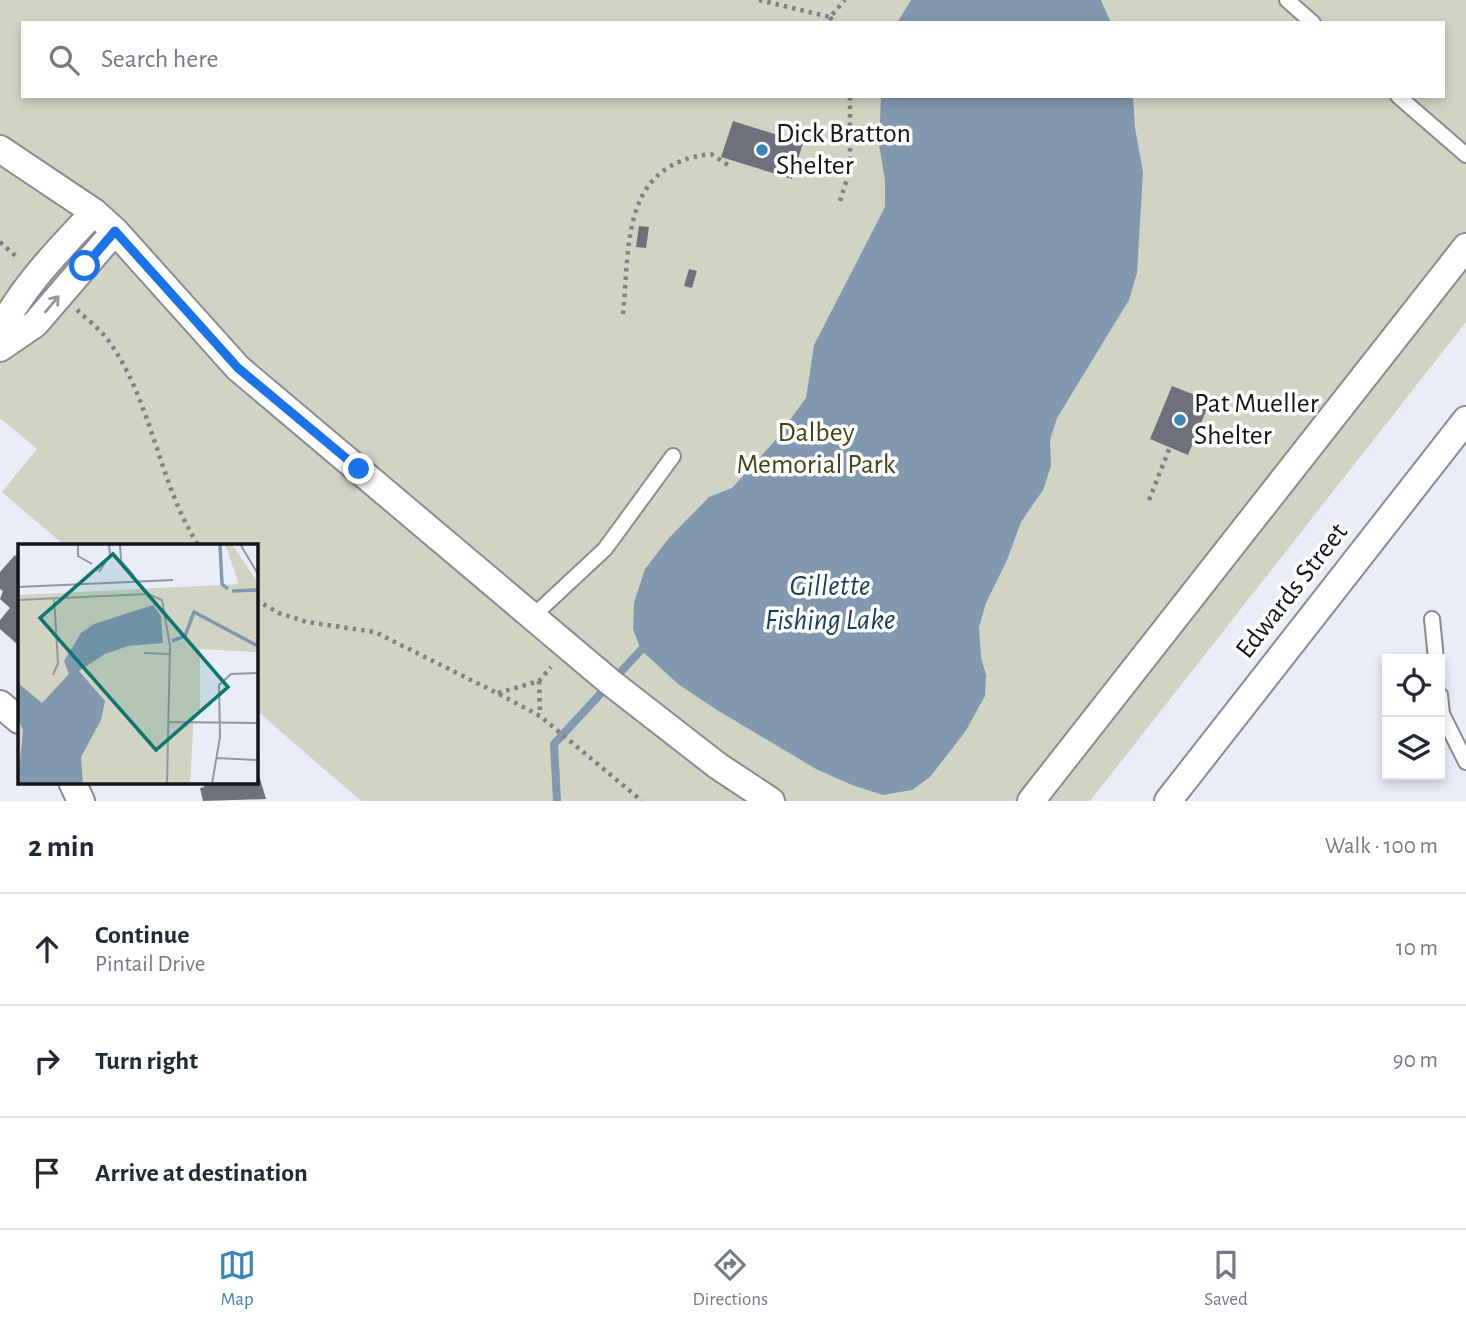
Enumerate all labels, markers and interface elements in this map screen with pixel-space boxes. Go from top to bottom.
search box [21,21,1445,98]
icon: search [45,41,83,79]
text: Search here [101,46,219,72]
place label: Dick Bratton Shelter [776,120,911,180]
marker: Dick Bratton Shelter [754,142,770,158]
route start [69,250,100,281]
one-way arrow [44,295,60,313]
place label: Pat Mueller Shelter [1194,390,1319,450]
marker: Pat Mueller Shelter [1172,412,1188,428]
park label: Dalbey Memorial Park [737,419,896,479]
route end [343,453,374,484]
street label: Edwards Street [1231,518,1353,664]
inset map [18,544,257,783]
water label: Gillette Fishing Lake [765,571,895,635]
map controls [1382,654,1445,780]
button: locate [1382,654,1445,717]
button: layers [1382,717,1445,780]
text: 2 min [28,832,95,862]
text: Walk · 100 m [1325,835,1438,858]
text: Continue [95,922,190,948]
icon: ahead [28,930,66,968]
text: 10 m [1396,937,1438,960]
text: Pintail Drive [95,953,205,976]
icon: right [28,1042,66,1080]
text: Turn right [95,1048,198,1074]
text: 90 m [1393,1049,1438,1072]
icon: arrive [28,1154,66,1192]
text: Arrive at destination [95,1160,308,1186]
tab: Map [218,1246,256,1311]
tab: Directions [692,1246,768,1311]
tab: Saved [1204,1246,1248,1311]

